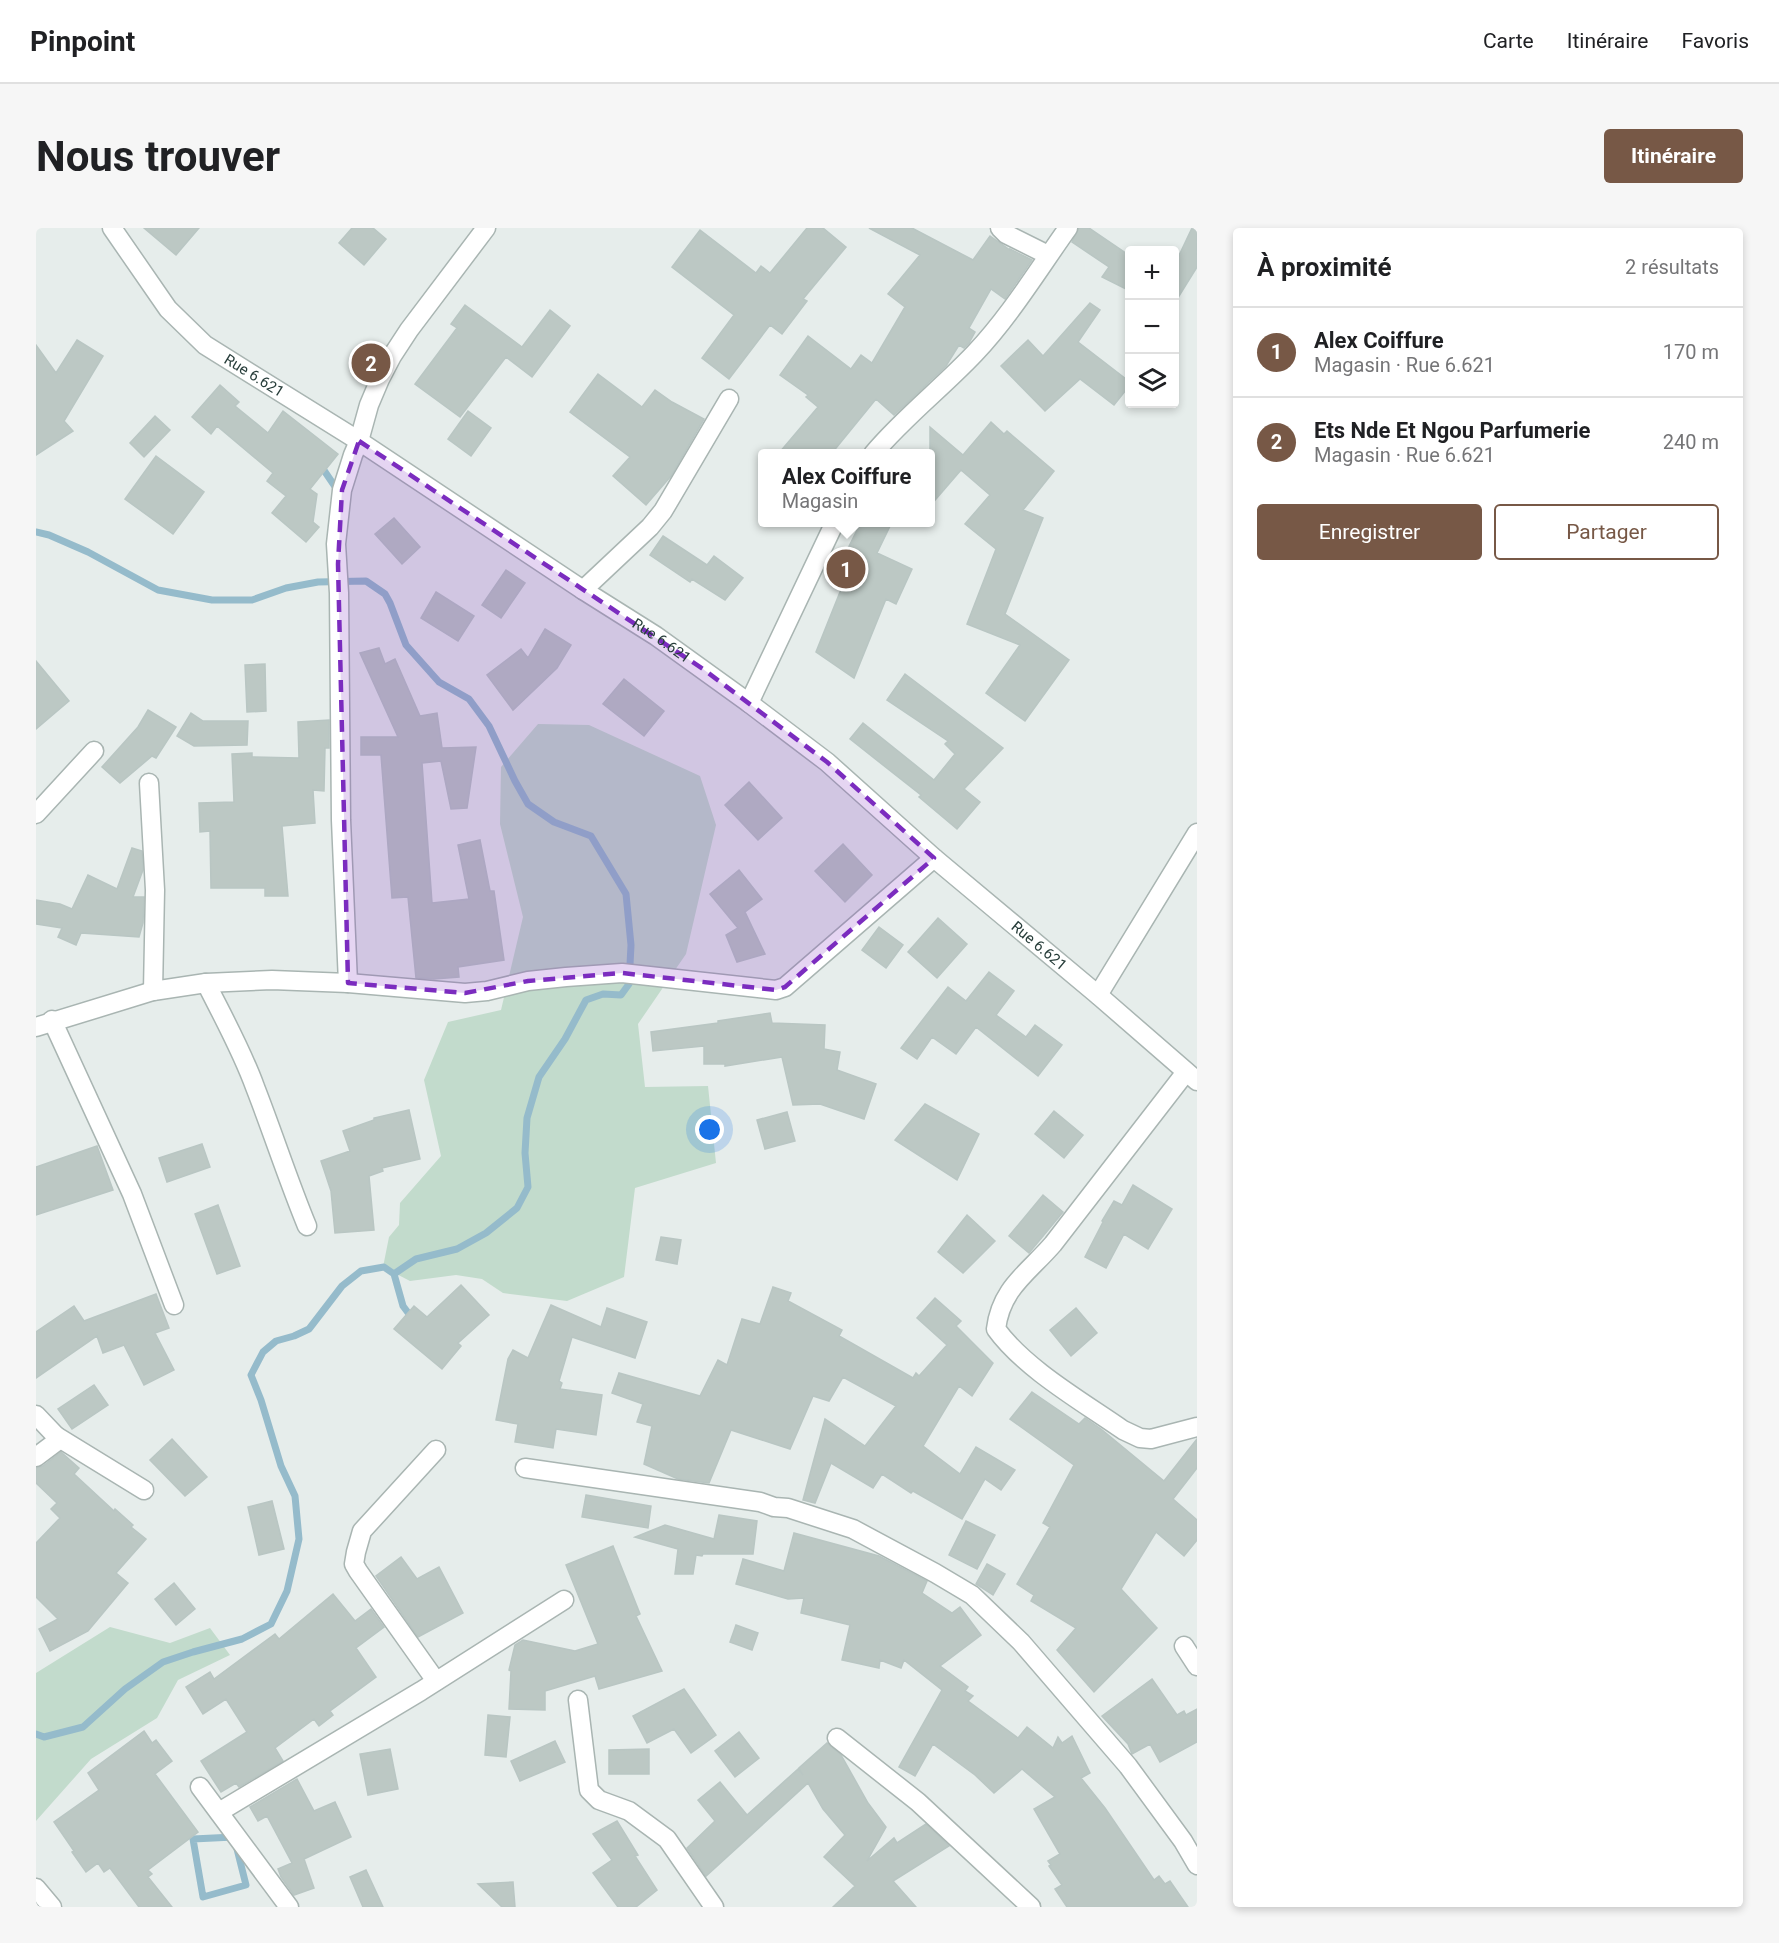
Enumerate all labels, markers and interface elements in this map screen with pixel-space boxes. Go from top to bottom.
text: Pinpoint [30,25,135,58]
text: Carte [1483,29,1534,53]
text: Itinéraire [1567,29,1648,53]
text: Favoris [1681,29,1749,53]
button: Itinéraire [1604,129,1743,183]
text: Nous trouver [36,132,280,181]
map controls [1125,246,1179,408]
button: + [1125,246,1179,300]
text: À proximité [1257,252,1391,282]
text: 2 résultats [1625,255,1719,279]
button: − [1125,300,1179,354]
text: Alex Coiffure [1314,328,1444,353]
pin: 2 [352,340,390,386]
text: 1 [1271,340,1282,364]
text: 170 m [1663,340,1719,364]
street label: Rue 6.621 [221,350,287,401]
text: Magasin · Rue 6.621 [1314,353,1495,377]
button: layers [1125,354,1179,408]
text: Ets Nde Et Ngou Parfumerie [1314,418,1590,443]
text: 2 [1271,430,1282,454]
text: 240 m [1663,430,1719,454]
text: Magasin · Rue 6.621 [1314,443,1495,467]
popup [758,449,935,527]
text: Alex Coiffure [782,464,911,489]
text: Magasin [782,489,858,513]
button: Enregistrer [1257,504,1482,560]
button: Partager [1494,504,1719,560]
pin: 1 [826,546,866,592]
street label: Rue 6.621 [629,614,694,667]
street label: Rue 6.621 [1008,917,1071,974]
your location [695,1115,724,1144]

